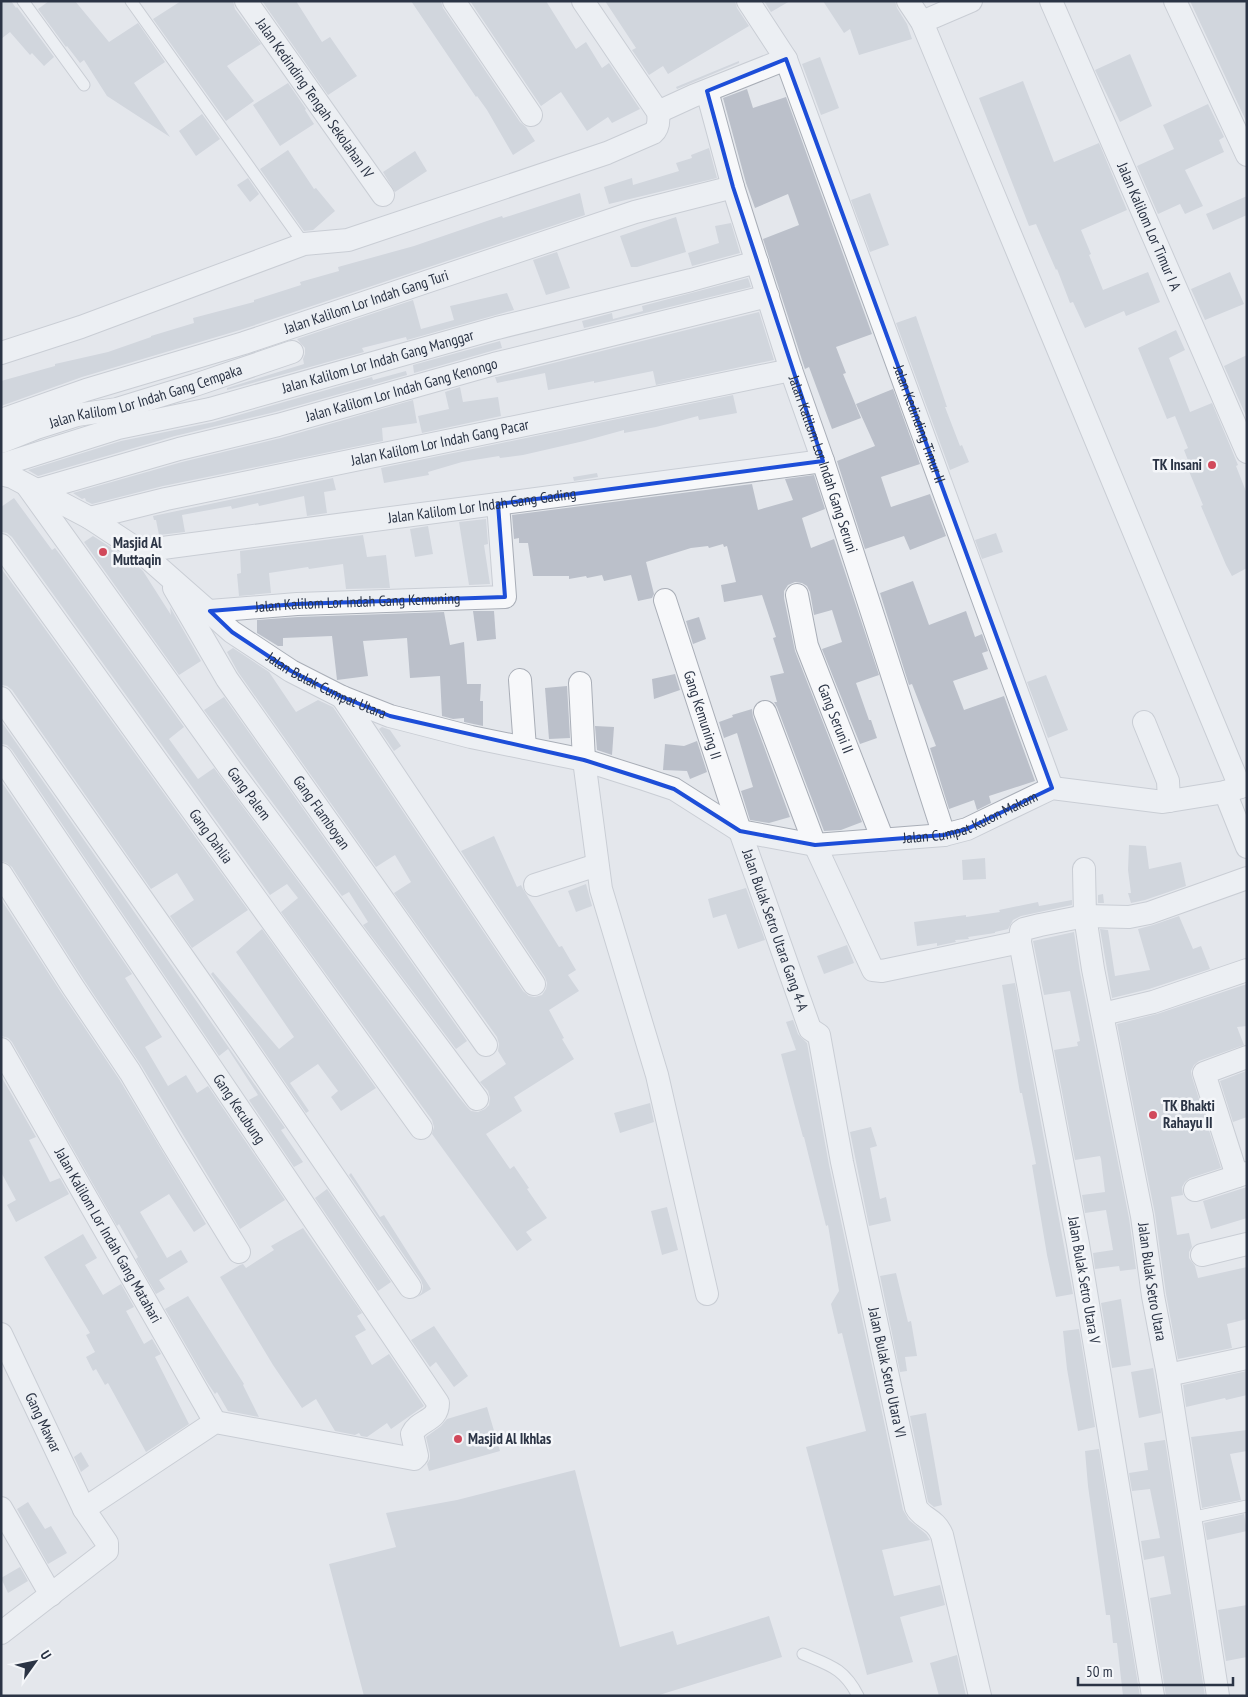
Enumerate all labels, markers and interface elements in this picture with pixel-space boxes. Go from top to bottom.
street label: Jalan Kedinding Tengah Sekolahan IV [252,13,378,182]
street label: Jalan Kalilom Lor Timur I A [1113,159,1186,294]
street label: Jalan Kalilom Lor Indah Gang Turi [281,265,451,338]
street label: Jalan Kalilom Lor Indah Gang Manggar [279,325,477,398]
street label: Jalan Kalilom Lor Indah Gang Kenongo [302,353,499,426]
street label: Jalan Kalilom Lor Indah Gang Cempaka [46,360,245,433]
street label: Jalan Kedinding Timur II [889,361,950,486]
street label: Jalan Kalilom Lor Indah Gang Seruni [784,372,862,555]
street label: Jalan Kalilom Lor Indah Gang Pacar [348,414,531,470]
place label: TK Insani [1153,455,1202,474]
marker: TK Insani [1206,459,1218,471]
street label: Jalan Kalilom Lor Indah Gang Gading [386,484,577,527]
place label: Masjid Al Muttaqin [113,533,162,569]
marker: Masjid Al Muttaqin [97,546,109,558]
street label: Jalan Kalilom Lor Indah Gang Kemuning [253,589,461,616]
street label: Jalan Bulak Cumpat Utara [262,647,389,723]
street label: Gang Kemuning II [680,668,726,762]
street label: Gang Seruni II [814,681,858,756]
street label: Gang Palem [223,763,275,824]
street label: Gang Flamboyan [289,772,355,853]
street label: Jalan Cumpat Kulon Makam [901,786,1041,847]
street label: Gang Dahlia [185,805,237,867]
street label: Jalan Bulak Setro Utara Gang 4-A [738,846,813,1014]
street label: Gang Kecubung [209,1070,270,1147]
place label: TK Bhakti Rahayu II [1163,1096,1215,1132]
marker: TK Bhakti Rahayu II [1147,1109,1159,1121]
street label: Jalan Kalilom Lor Indah Gang Matahari [50,1143,166,1326]
street label: Jalan Bulak Setro Utara V [1064,1214,1105,1345]
street label: Jalan Bulak Setro Utara [1134,1220,1171,1342]
street label: Jalan Bulak Setro Utara VI [864,1305,911,1439]
street label: Gang Mawar [21,1389,66,1456]
place label: Masjid Al Ikhlas [468,1429,551,1448]
marker: Masjid Al Ikhlas [452,1433,464,1445]
north arrow [10,1637,60,1687]
text: U [36,1647,55,1663]
scale bar [1078,1654,1233,1686]
text: 50 m [1086,1662,1112,1681]

